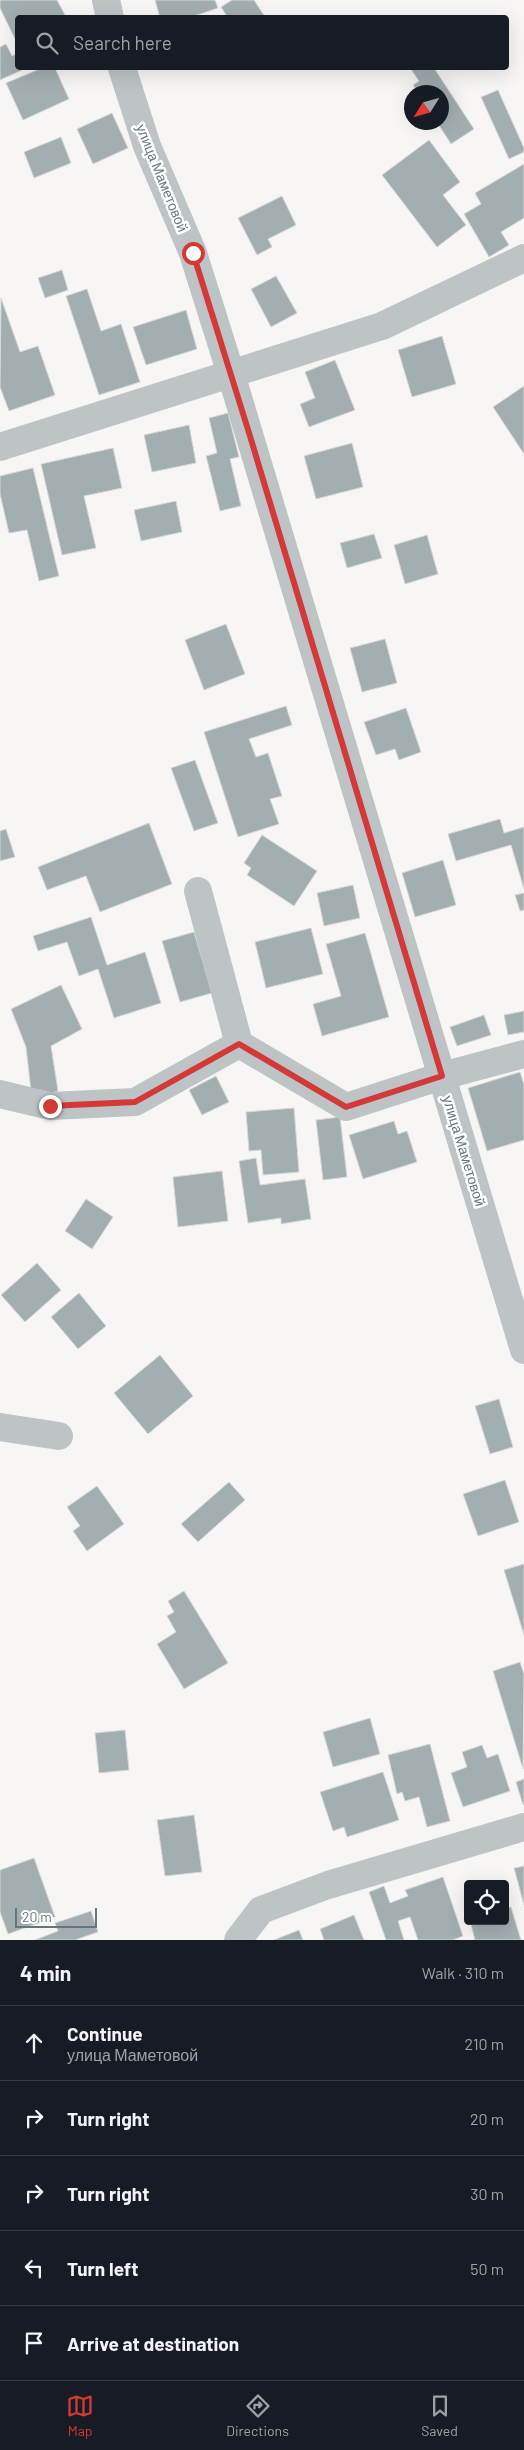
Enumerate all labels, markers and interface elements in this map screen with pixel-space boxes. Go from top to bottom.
search box [15,15,509,70]
icon: search [33,29,61,57]
text: Search here [73,31,172,54]
north arrow [404,85,449,130]
street label: улица Маметовой [133,121,192,234]
route start [182,242,205,265]
street label: улица Маметовой [440,1093,489,1208]
route end [39,1095,62,1118]
map controls [464,1880,509,1925]
button: locate [464,1880,509,1925]
scale bar [15,1905,98,1928]
text: 20 m [22,1908,52,1925]
text: 4 min [20,1960,71,1985]
text: Walk · 310 m [422,1963,504,1982]
text: Continue [67,2022,143,2045]
icon: ahead [20,2029,48,2057]
text: 210 m [465,2034,504,2053]
text: улица Маметовой [67,2045,198,2064]
icon: right [20,2104,48,2132]
text: Turn right [67,2107,149,2130]
text: 20 m [470,2109,504,2128]
icon: right [20,2179,48,2207]
text: Turn right [67,2182,149,2205]
text: 30 m [470,2184,504,2203]
icon: left [20,2254,48,2282]
text: Turn left [67,2257,138,2280]
text: 50 m [470,2259,504,2278]
icon: arrive [20,2329,48,2357]
text: Arrive at destination [67,2332,239,2355]
tab: Map [66,2392,94,2439]
tab: Directions [226,2392,289,2439]
tab: Saved [421,2392,458,2439]

